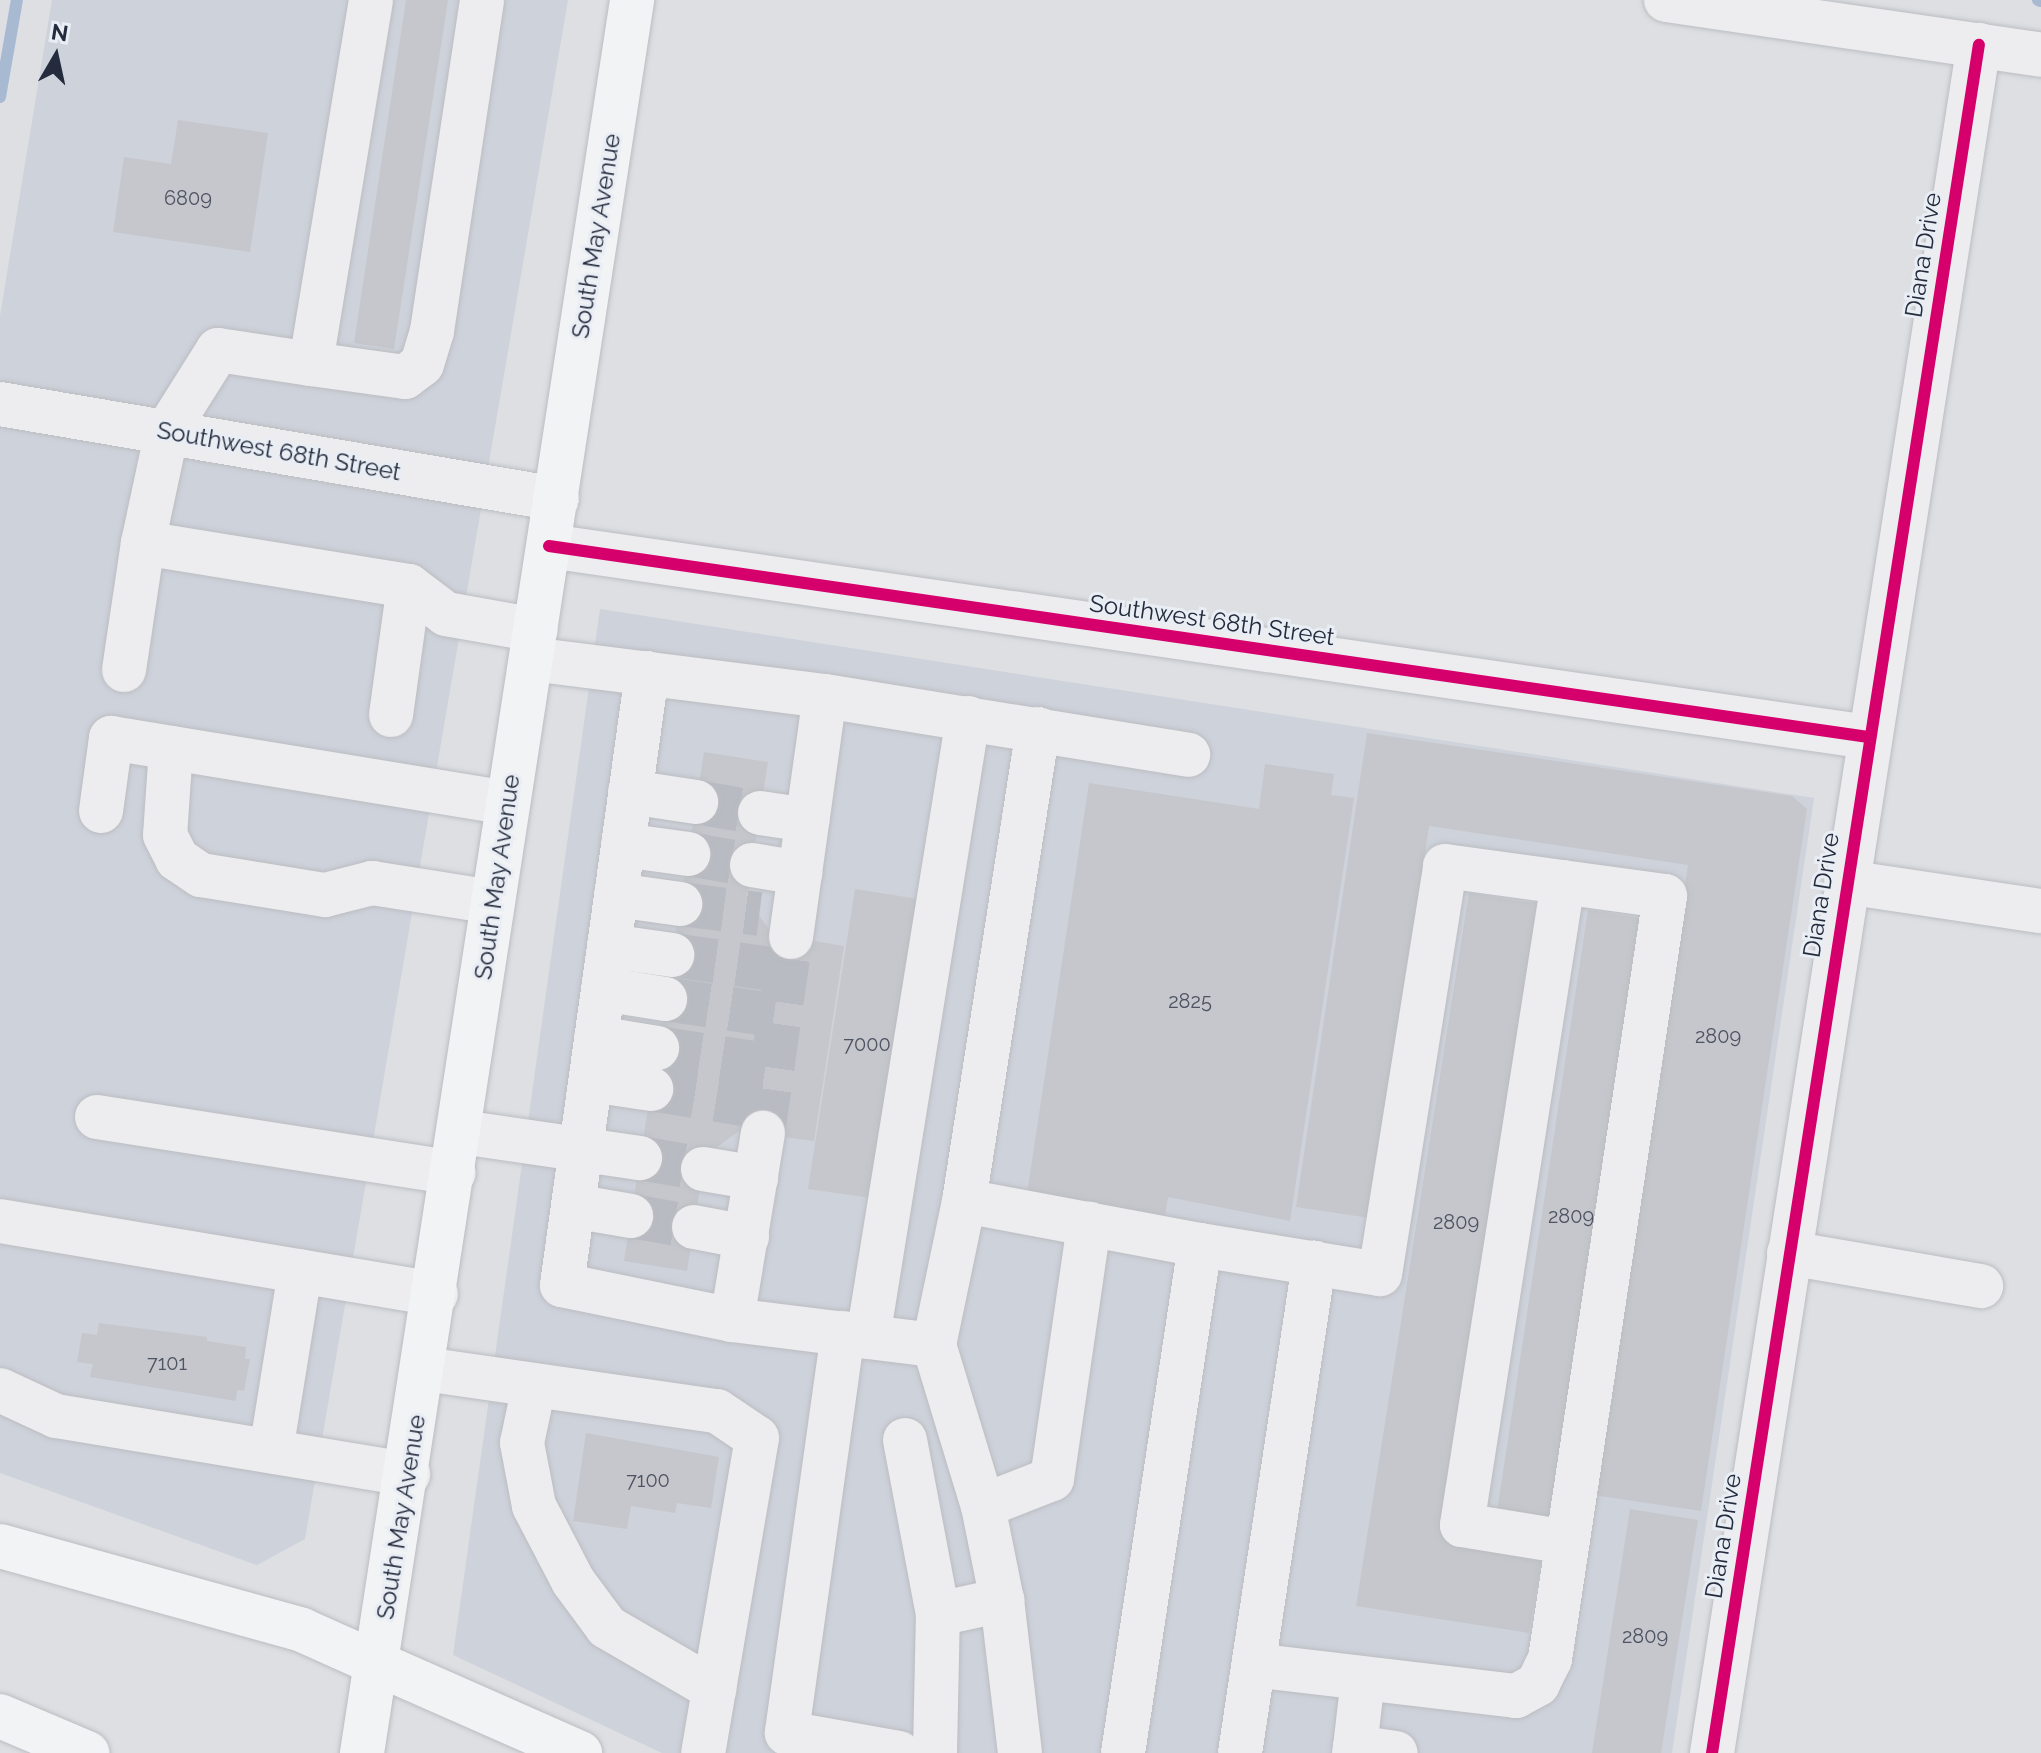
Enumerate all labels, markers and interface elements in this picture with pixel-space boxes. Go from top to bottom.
north arrow [16,16,96,96]
text: N [49,18,70,46]
street label: South May Avenue [565,131,627,341]
house number: 6809 [164,186,212,210]
street label: Diana Drive [1899,191,1947,319]
street label: Southwest 68th Street [155,415,403,487]
street label: Southwest 68th Street [1088,589,1336,651]
street label: South May Avenue [468,772,526,982]
street label: Diana Drive [1797,831,1845,959]
house number: 2825 [1168,989,1212,1013]
house number: 2809 [1695,1024,1741,1048]
house number: 7000 [843,1032,891,1056]
house number: 2809 [1548,1204,1594,1228]
house number: 2809 [1433,1210,1479,1234]
house number: 7101 [147,1351,187,1375]
street label: South May Avenue [370,1412,432,1622]
house number: 7100 [626,1468,670,1492]
street label: Diana Drive [1699,1472,1747,1600]
house number: 2809 [1622,1624,1668,1648]

